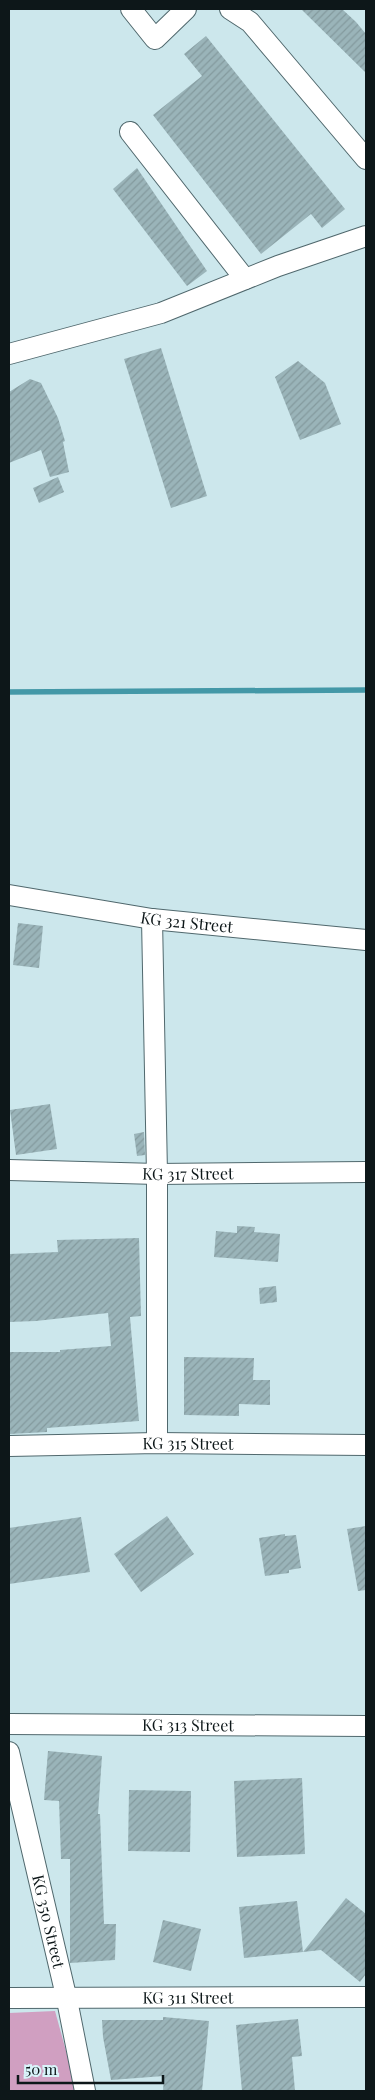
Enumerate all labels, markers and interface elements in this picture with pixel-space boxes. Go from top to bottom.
street label: KG 321 Street [139,906,234,937]
street label: KG 317 Street [142,1162,234,1184]
street label: KG 315 Street [142,1432,234,1454]
street label: KG 313 Street [142,1714,234,1735]
street label: KG 350 Street [28,1872,70,1970]
street label: KG 311 Street [142,1986,234,2008]
scale bar [18,2052,162,2084]
text: 50 m [25,2059,58,2079]

